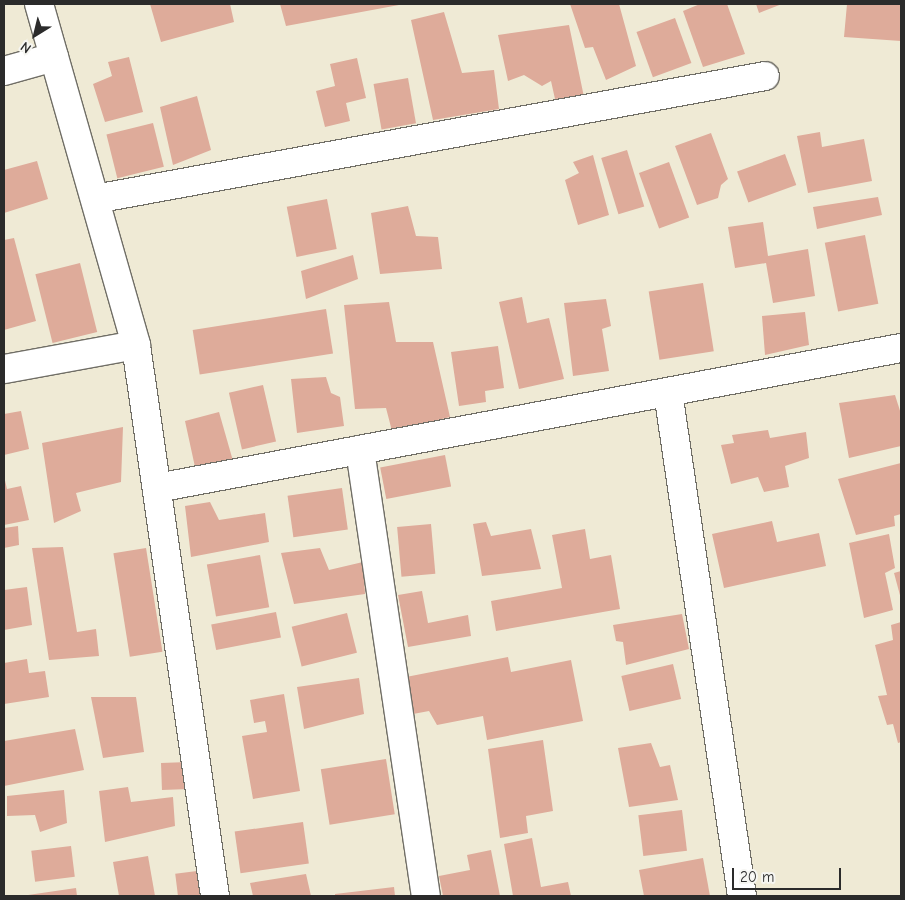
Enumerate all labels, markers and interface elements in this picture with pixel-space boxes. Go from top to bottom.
north arrow [10,10,60,60]
text: N [17,38,35,57]
scale bar [735,858,844,890]
text: 20 m [740,868,774,886]

